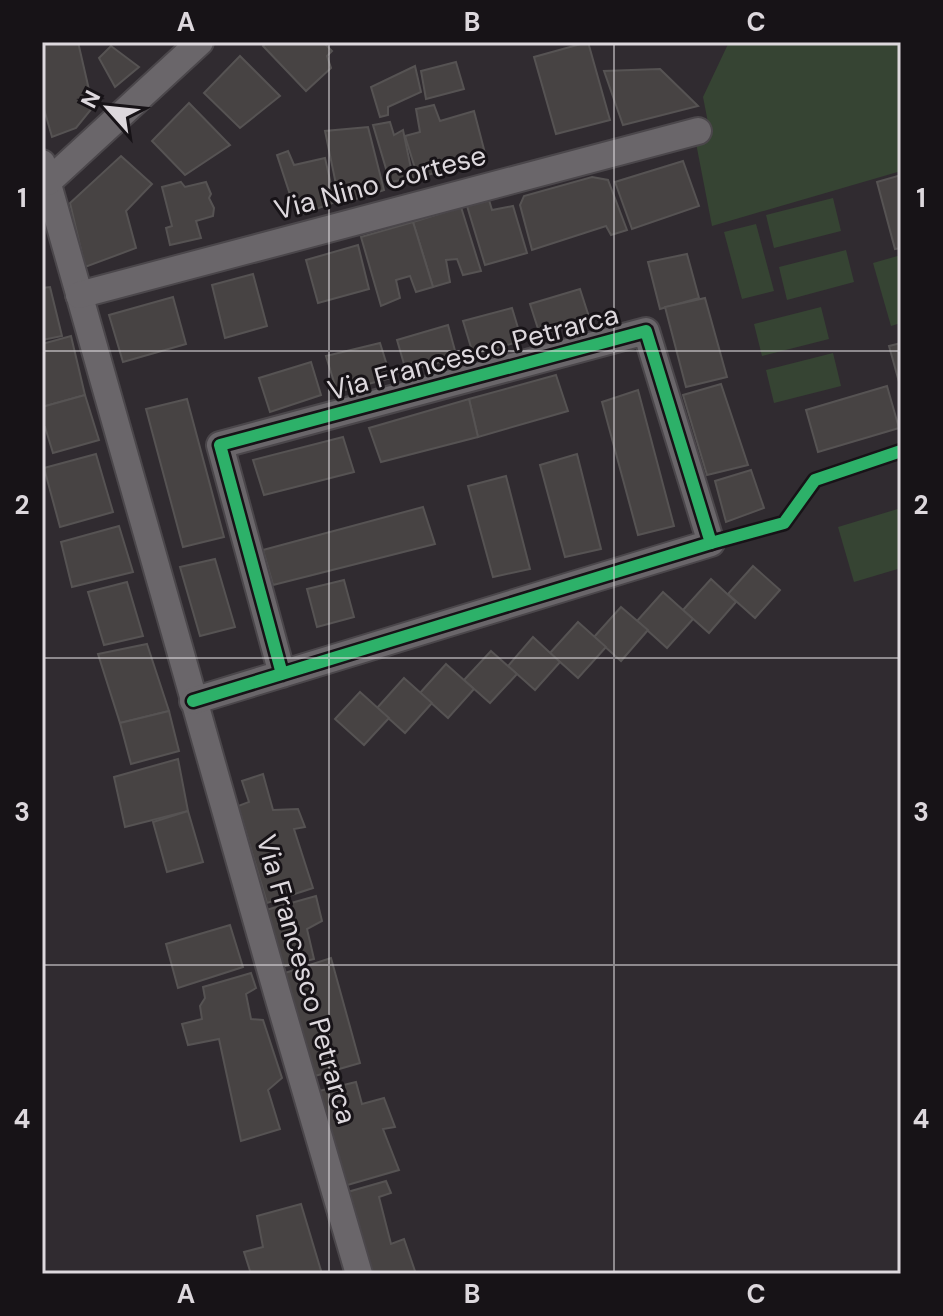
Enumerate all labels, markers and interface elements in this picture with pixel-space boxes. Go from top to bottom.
text: A [177,5,195,39]
text: B [464,5,480,39]
text: C [746,5,766,39]
north arrow [68,68,148,148]
text: N [74,85,107,113]
street label: Via Nino Cortese [270,136,490,229]
text: 1 [17,181,27,215]
text: 1 [916,181,926,215]
street label: Via Francesco Petrarca [324,296,622,409]
text: 2 [14,488,30,522]
text: 2 [913,488,929,522]
text: 3 [14,795,30,829]
text: 3 [913,795,929,829]
street label: Via Francesco Petrarca [247,830,366,1128]
text: 4 [14,1102,30,1136]
text: 4 [913,1102,929,1136]
text: A [177,1277,195,1311]
text: B [464,1277,480,1311]
text: C [746,1277,766,1311]

